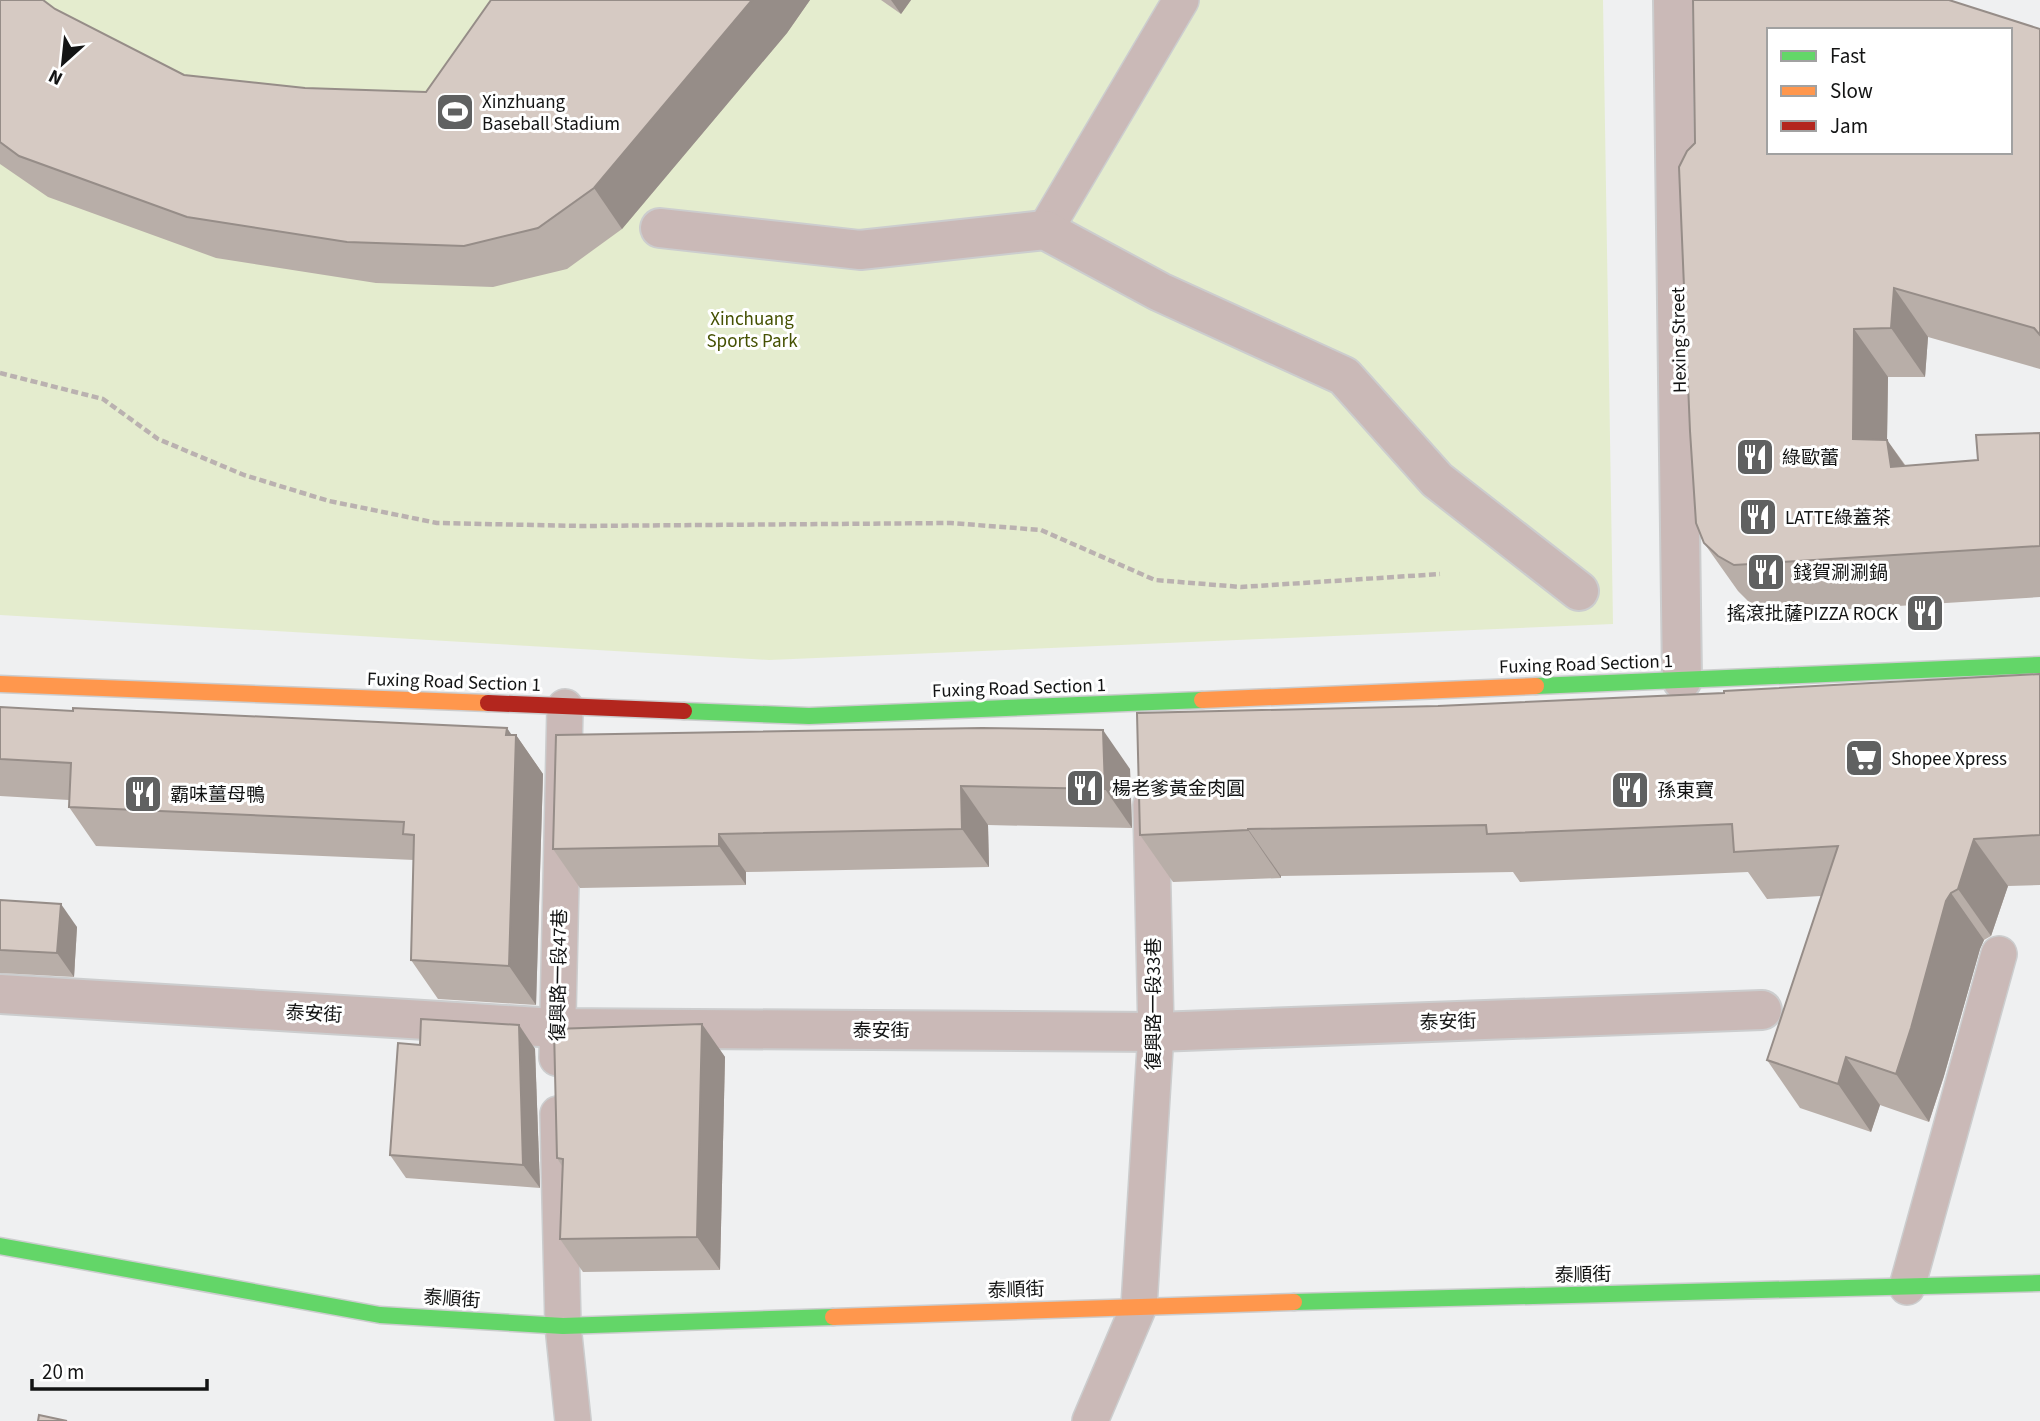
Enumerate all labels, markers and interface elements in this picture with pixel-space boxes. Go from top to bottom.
north arrow [28,28,98,98]
legend [1767,28,2012,154]
text: Fast [1830,41,1866,71]
text: N [44,62,68,92]
text: Slow [1830,76,1873,106]
place label: Xinzhuang Baseball Stadium [482,89,620,138]
sports icon: Xinzhuang Baseball Stadium [434,91,476,133]
text: Jam [1830,111,1868,141]
street label: Hexing Street [1665,286,1694,393]
park label: Xinchuang Sports Park [706,306,798,355]
restaurant icon: 綠歐蕾 [1734,436,1776,478]
place label: 綠歐蕾 [1782,445,1839,472]
restaurant icon: LATTE綠蓋茶 [1737,496,1779,538]
place label: LATTE綠蓋茶 [1785,505,1891,532]
restaurant icon: 錢賀涮涮鍋 [1745,551,1787,593]
place label: 錢賀涮涮鍋 [1793,560,1888,587]
restaurant icon: 搖滾批薩PIZZA ROCK [1904,592,1946,634]
place label: 搖滾批薩PIZZA ROCK [1727,601,1898,628]
street label: Fuxing Road Section 1 [1499,648,1673,681]
street label: Fuxing Road Section 1 [367,666,541,699]
street label: Fuxing Road Section 1 [932,672,1106,705]
supermarket icon: Shopee Xpress [1843,737,1885,779]
place label: Shopee Xpress [1891,746,2007,773]
restaurant icon: 楊老爹黃金肉圓 [1064,767,1106,809]
restaurant icon: 孫東寶 [1609,769,1651,811]
restaurant icon: 霸味薑母鴨 [122,773,164,815]
place label: 楊老爹黃金肉圓 [1112,776,1245,803]
place label: 孫東寶 [1657,778,1714,805]
place label: 霸味薑母鴨 [170,782,265,809]
street label: 復興路一段47巷 [545,908,574,1042]
street label: 復興路一段33巷 [1141,938,1168,1070]
street label: 泰安街 [285,1000,343,1029]
street label: 泰安街 [1419,1008,1477,1037]
street label: 泰安街 [852,1018,910,1045]
street label: 泰順街 [1554,1262,1612,1289]
street label: 泰順街 [987,1276,1045,1305]
street label: 泰順街 [423,1284,481,1315]
scale bar [32,1348,206,1392]
text: 20 m [42,1357,84,1387]

